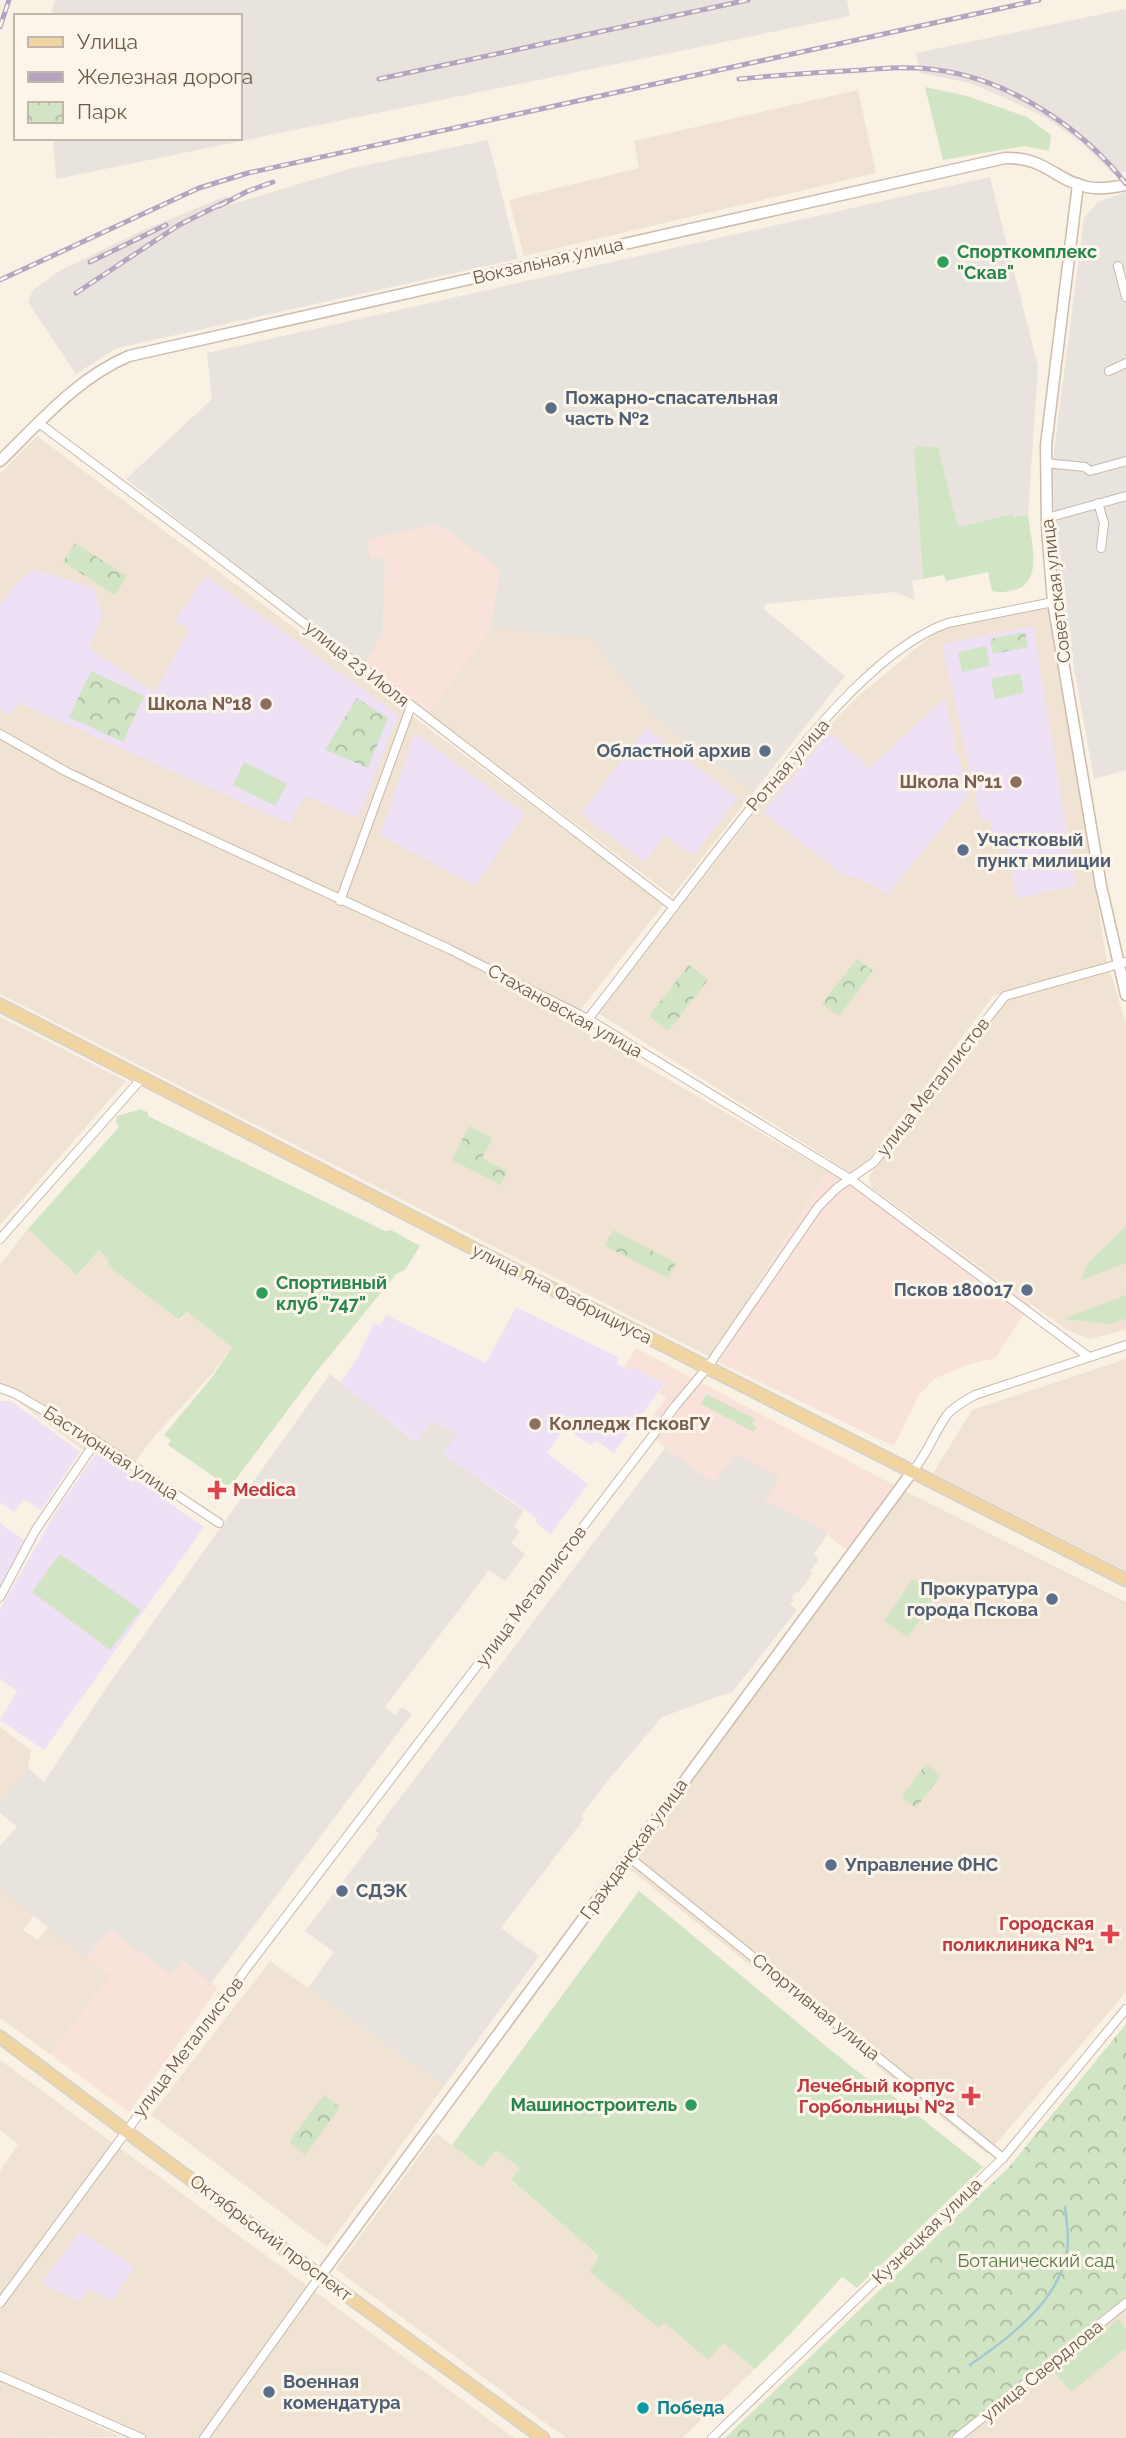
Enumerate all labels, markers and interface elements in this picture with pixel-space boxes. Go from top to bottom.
legend [14,14,242,140]
text: Улица [77,29,138,54]
text: Железная дорога [77,64,253,89]
text: Парк [77,99,127,124]
street label: Вокзальная улица [471,233,625,288]
place label: Спорткомплекс "Скав" [957,241,1097,283]
marker: Спорткомплекс "Скав" [935,254,951,270]
place label: Пожарно-спасательная часть №2 [565,387,778,429]
marker: Пожарно-спасательная часть №2 [543,400,559,416]
street label: Советская улица [1036,518,1075,664]
street label: улица 23 Июля [301,616,414,711]
place label: Школа №18 [147,693,252,714]
marker: Школа №18 [258,696,274,712]
street label: Ротная улица [742,714,833,815]
place label: Областной архив [596,740,751,761]
marker: Областной архив [757,743,773,759]
place label: Школа №11 [899,771,1002,792]
marker: Школа №11 [1008,774,1024,790]
place label: Участковый пункт милиции [976,829,1111,871]
marker: Участковый пункт милиции [955,842,971,858]
street label: Стахановская улица [484,959,646,1062]
street label: улица Металлистов [872,1013,993,1160]
street label: улица Яна Фабрициуса [469,1239,656,1348]
place label: Спортивный клуб "747" [276,1272,387,1314]
place label: Псков 180017 [894,1279,1014,1300]
marker: Псков 180017 [1019,1282,1035,1298]
marker: Спортивный клуб "747" [254,1285,270,1301]
street label: Бастионная улица [40,1401,183,1504]
place label: Колледж ПсковГУ [549,1413,711,1434]
marker: Колледж ПсковГУ [527,1416,543,1432]
place label: Medica [233,1479,296,1500]
marker: Medica [207,1480,227,1500]
street label: улица Металлистов [471,1521,590,1670]
place label: Прокуратура города Пскова [907,1578,1038,1620]
marker: Прокуратура города Пскова [1044,1591,1060,1607]
street label: Гражданская улица [576,1774,692,1923]
place label: Управление ФНС [844,1854,998,1875]
marker: Управление ФНС [823,1857,839,1873]
place label: СДЭК [356,1880,408,1901]
marker: СДЭК [334,1883,350,1899]
place label: Городская поликлиника №1 [942,1913,1094,1955]
marker: Городская поликлиника №1 [1100,1924,1120,1944]
street label: Спортивная улица [748,1949,884,2064]
street label: улица Металлистов [128,1972,247,2121]
place label: Лечебный корпус Горбольницы №2 [797,2075,955,2117]
marker: Лечебный корпус Горбольницы №2 [961,2086,981,2106]
place label: Машиностроитель [511,2094,677,2115]
marker: Машиностроитель [683,2097,699,2113]
street label: Октябрьский проспект [186,2170,357,2306]
street label: Кузнецкая улица [868,2173,986,2288]
park label: Ботанический сад [957,2250,1115,2271]
street label: улица Свердлова [977,2315,1107,2426]
place label: Военная комендатура [283,2371,401,2413]
marker: Военная комендатура [261,2384,277,2400]
place label: Победа [657,2397,725,2418]
marker: Победа [635,2400,651,2416]

